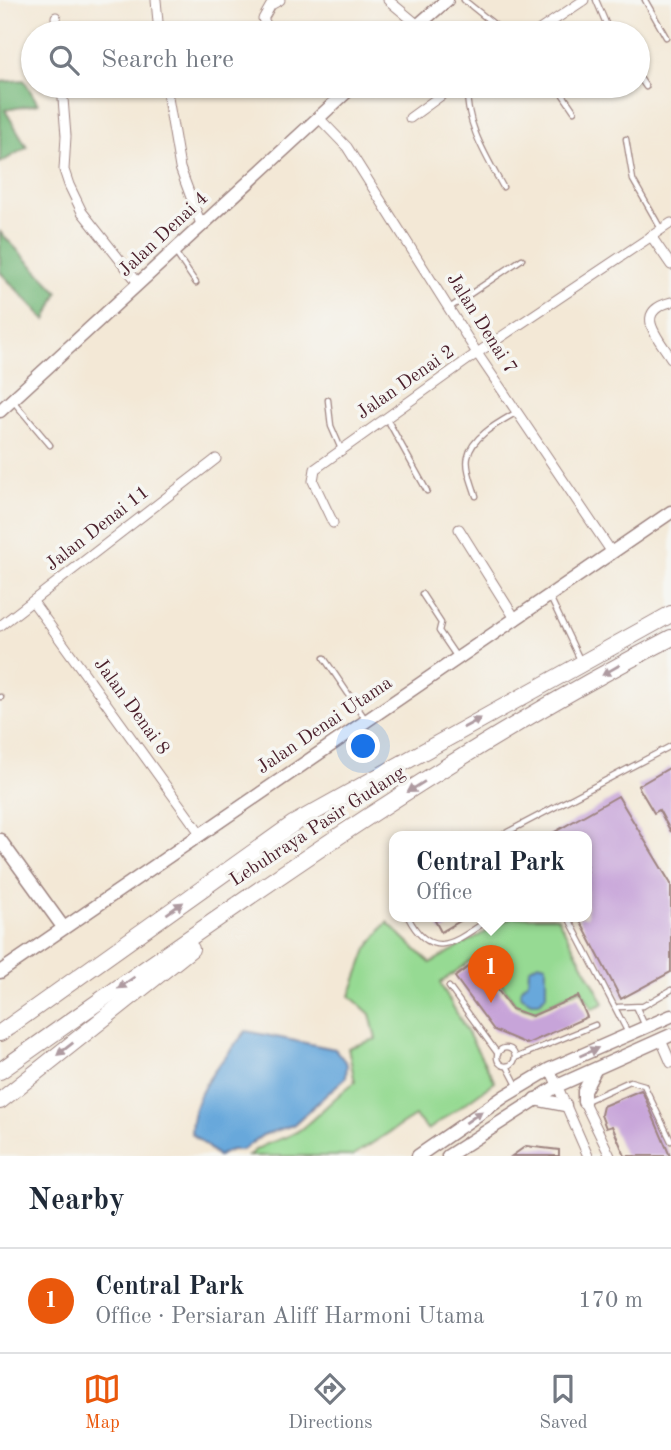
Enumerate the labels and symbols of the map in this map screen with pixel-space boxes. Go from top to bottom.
street label: Jalan Denai 4 [116,189,212,281]
street label: Jalan Denai 7 [443,270,519,378]
street label: Jalan Denai 2 [354,342,458,424]
street label: Jalan Denai 11 [43,483,153,575]
street label: Jalan Denai 8 [90,655,172,759]
one-way arrow [601,664,621,676]
street label: Jalan Denai Utama [254,673,397,778]
one-way arrow [463,717,482,729]
your location [346,729,380,763]
street label: Lebuhraya Pasir Gudang [227,763,409,891]
one-way arrow [406,781,426,794]
one-way arrow [166,901,184,915]
pin: 1 [468,945,514,1003]
one-way arrow [117,976,135,990]
one-way arrow [57,1042,75,1057]
one-way arrow [579,1046,599,1058]
one-way arrow [465,1110,483,1124]

